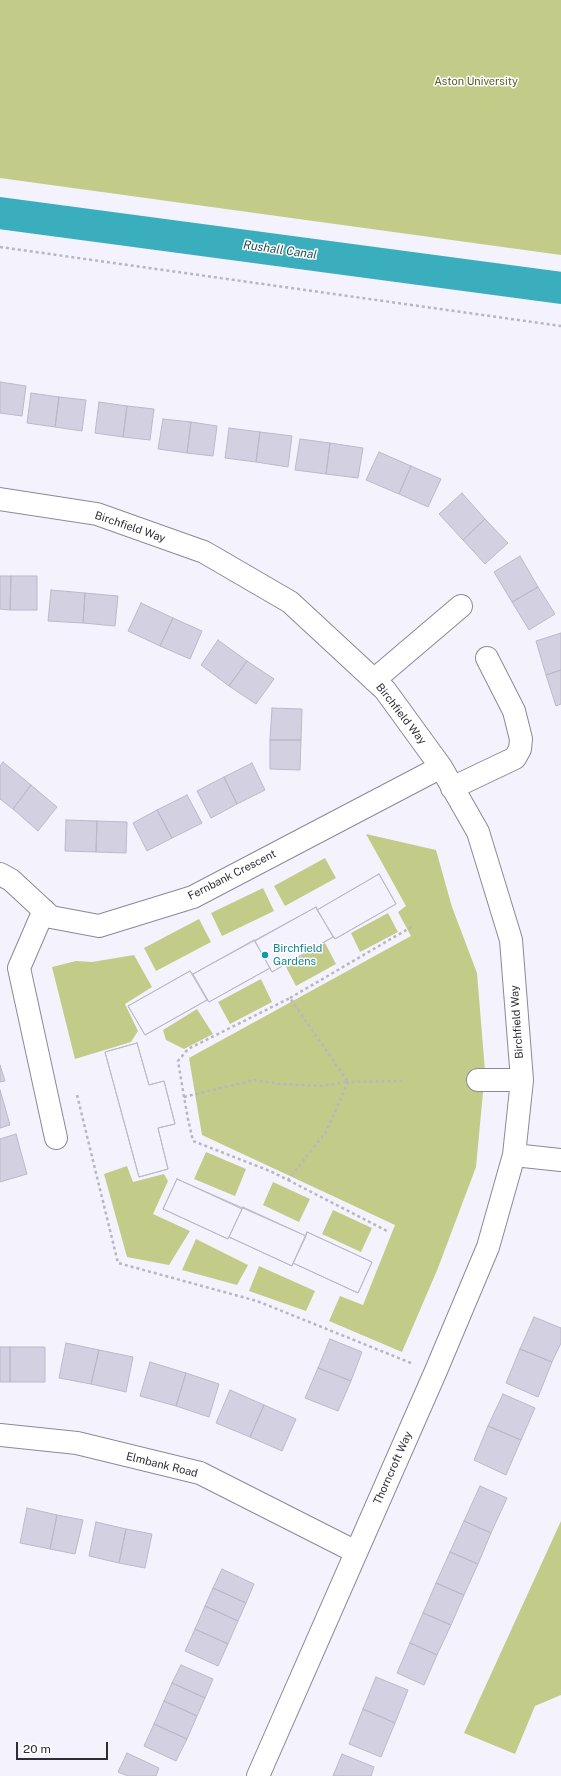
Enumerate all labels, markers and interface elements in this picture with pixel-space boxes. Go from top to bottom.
park label: Aston University [434,75,518,89]
water label: Rushall Canal [242,238,318,262]
street label: Birchfield Way [93,509,167,545]
street label: Birchfield Way [373,681,429,747]
street label: Fernbank Crescent [186,847,278,903]
place label: Birchfield Gardens [273,942,322,968]
marker: Birchfield Gardens [260,950,270,960]
street label: Birchfield Way [508,985,526,1059]
street label: Thorncroft Way [371,1429,415,1507]
street label: Elmbank Road [125,1450,199,1480]
scale bar [18,1734,110,1760]
text: 20 m [23,1742,51,1756]

